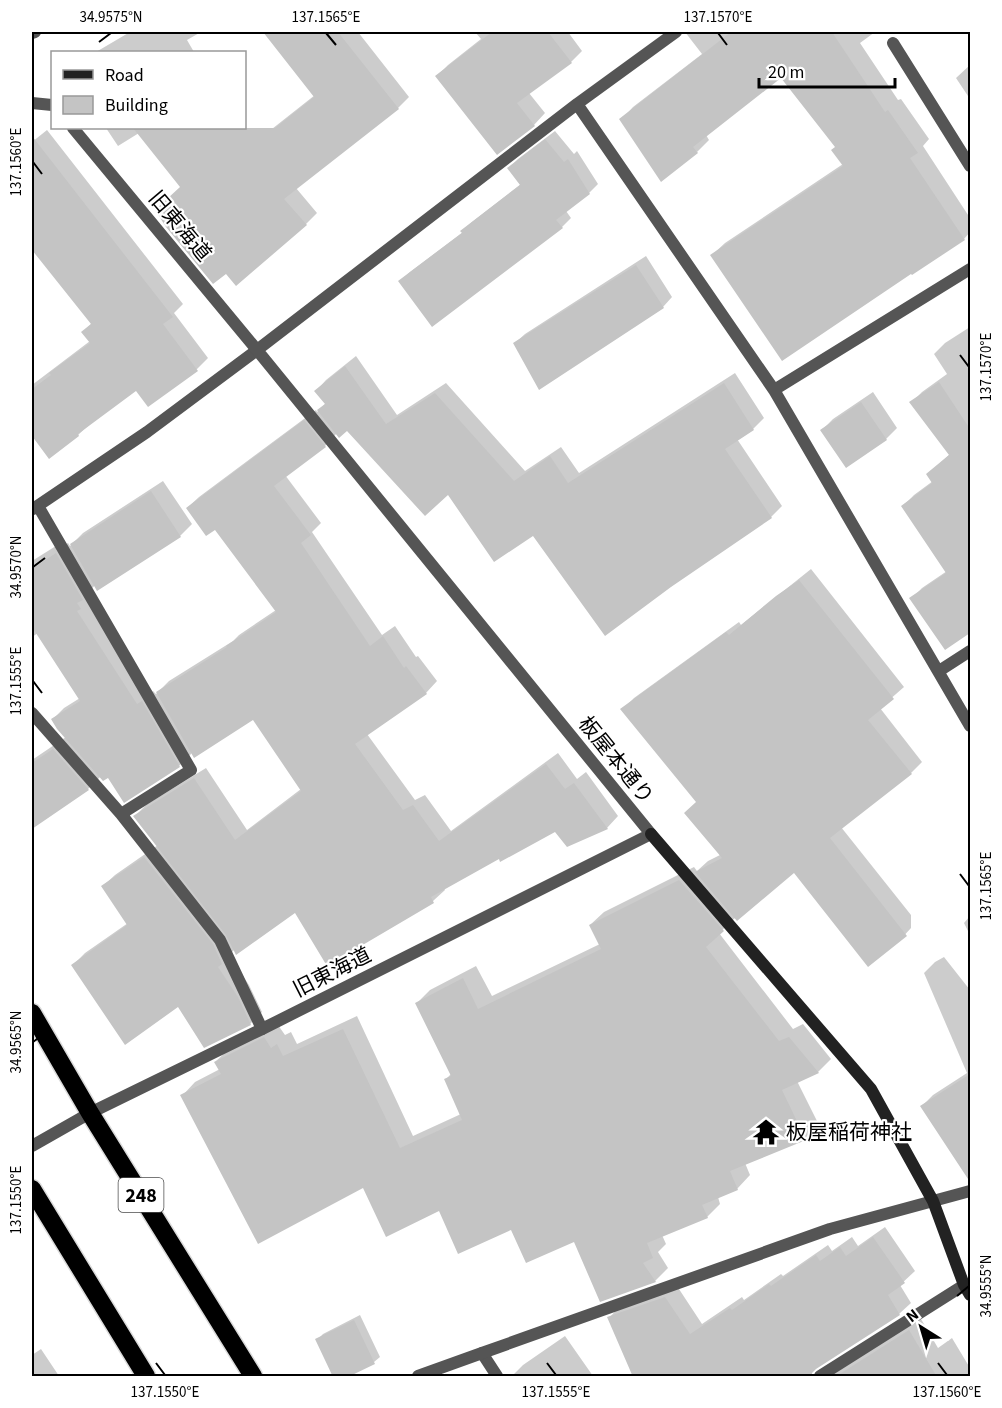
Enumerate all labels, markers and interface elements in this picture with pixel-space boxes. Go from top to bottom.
text: 34.9575°N [79,7,143,28]
text: 137.1565°E [292,7,360,28]
text: 137.1570°E [684,7,752,28]
legend [51,51,246,129]
scale bar [759,51,896,89]
text: 20 m [768,60,804,85]
text: Road [105,63,144,88]
text: Building [105,93,168,118]
text: 137.1560°E [6,128,27,196]
street label: 旧東海道 [142,184,218,268]
text: 137.1570°E [976,333,997,401]
text: 34.9570°N [6,535,27,599]
text: 137.1555°E [6,647,27,715]
street label: 板屋本通り [571,710,661,810]
text: 137.1565°E [976,852,997,920]
street label: 旧東海道 [288,940,376,1004]
text: 34.9565°N [6,1010,27,1074]
temple icon: 板屋稲荷神社 [751,1117,781,1147]
place label: 板屋稲荷神社 [786,1117,912,1147]
text: 137.1550°E [6,1166,27,1234]
road number: 248 [118,1178,164,1212]
text: 34.9555°N [976,1254,997,1318]
north arrow [891,1297,951,1357]
text: N [902,1304,923,1328]
text: 137.1550°E [131,1382,199,1403]
text: 137.1555°E [522,1382,590,1403]
text: 137.1560°E [913,1382,981,1403]

